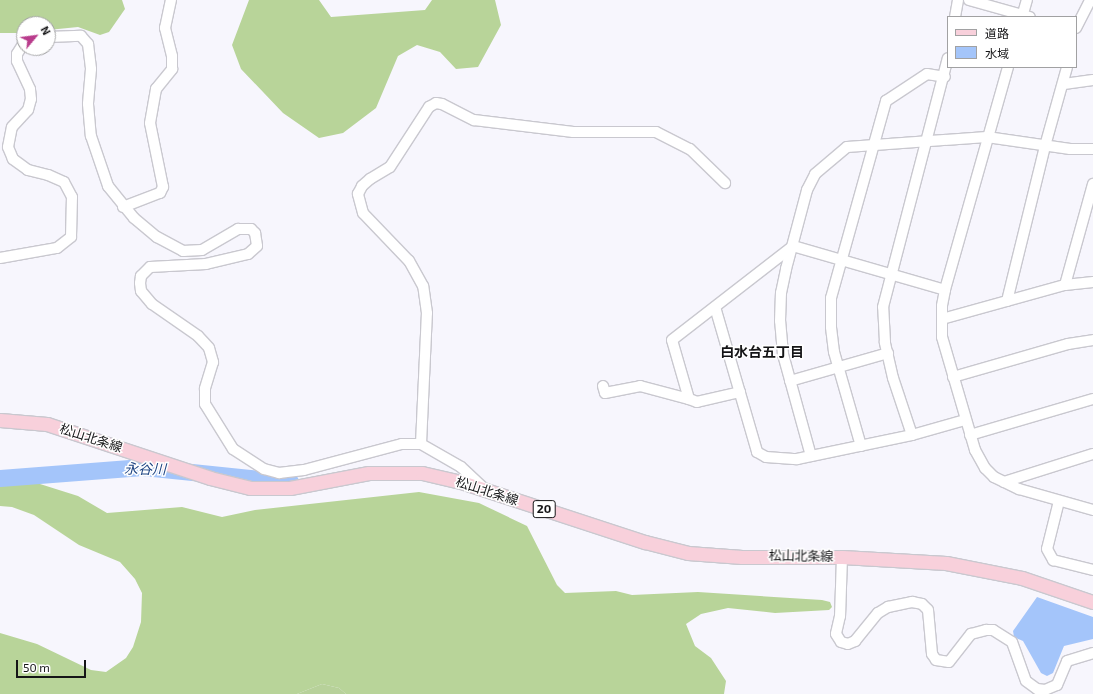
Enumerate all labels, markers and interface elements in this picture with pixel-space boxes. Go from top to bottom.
north arrow [16,16,56,56]
legend [947,16,1077,68]
text: N [38,24,54,37]
text: 道路 [985,26,1009,40]
text: 水域 [985,46,1009,60]
district label: 白水台五丁目 [720,344,804,360]
street label: 松山北条線 [58,421,124,455]
water label: 永谷川 [124,460,166,478]
street label: 松山北条線 [454,474,520,508]
road number: 20 [532,499,556,519]
street label: 松山北条線 [768,548,834,564]
scale bar [18,652,88,678]
text: 50 m [23,660,50,674]

